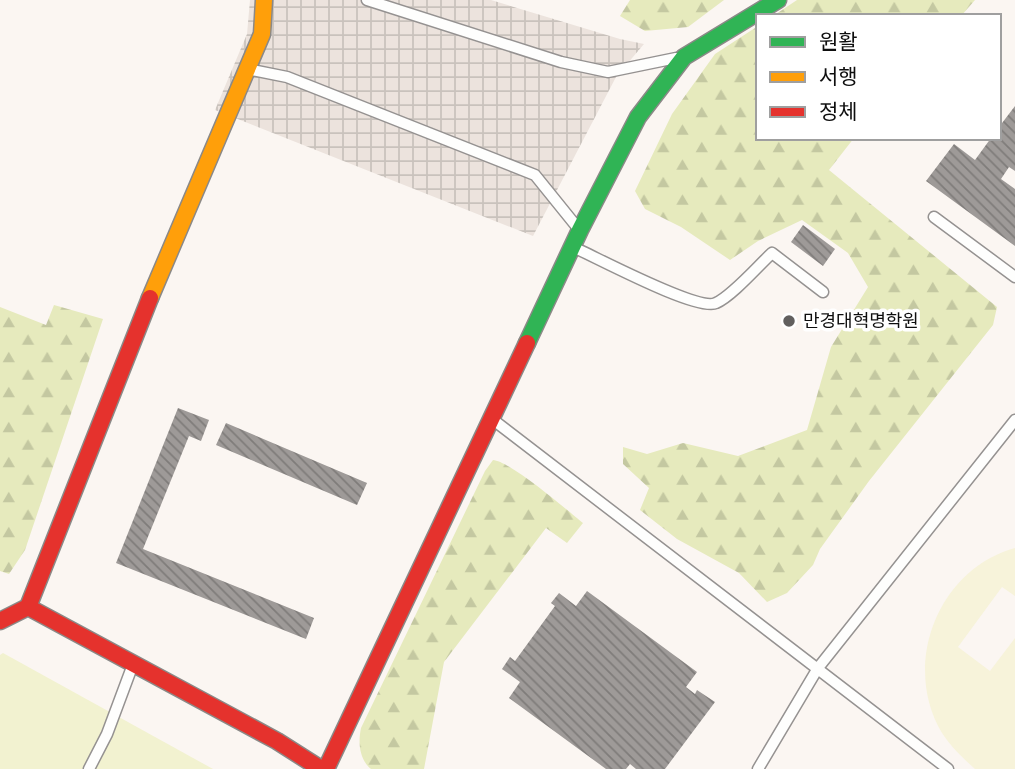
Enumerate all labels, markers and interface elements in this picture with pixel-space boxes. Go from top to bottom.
legend [756,14,1001,140]
text: 원활 [819,27,858,55]
text: 서행 [819,62,858,90]
text: 정체 [819,97,858,125]
place label: 만경대혁명학원 [803,308,919,332]
marker: 만경대혁명학원 [781,313,797,329]

